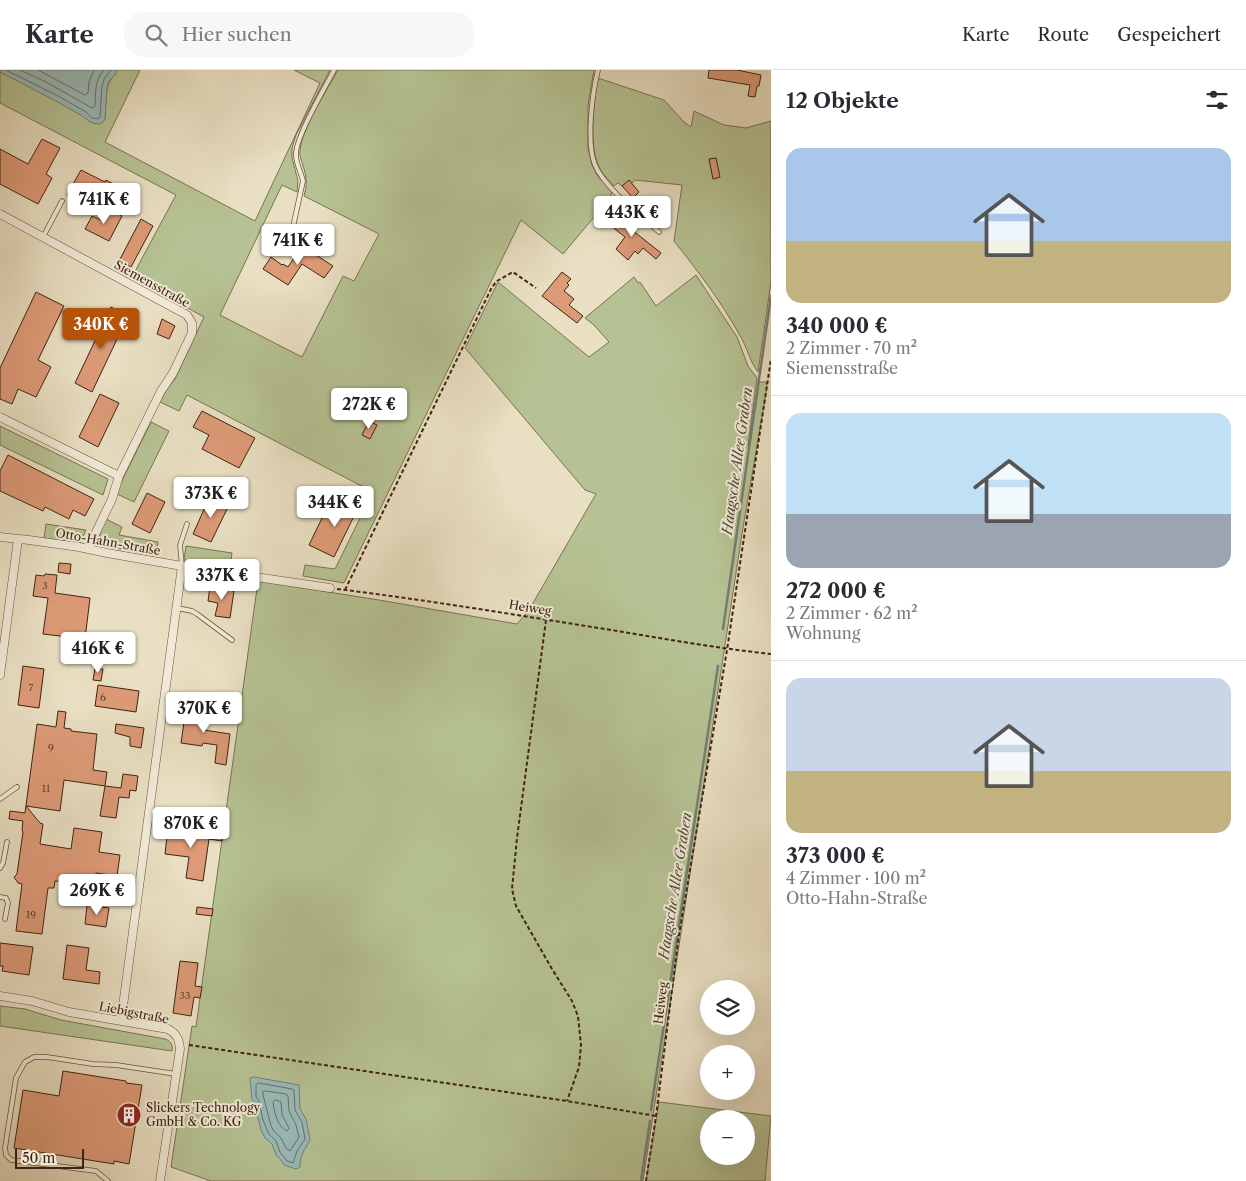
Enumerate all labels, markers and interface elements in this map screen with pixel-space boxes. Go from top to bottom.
search box [124,12,474,57]
text: Karte [25,20,94,49]
icon: search [142,21,170,49]
text: Hier suchen [182,23,292,46]
text: Karte [962,24,1010,46]
text: Route [1038,24,1089,46]
text: Gespeichert [1117,24,1221,46]
icon: filters [1203,86,1231,114]
text: 12 Objekte [786,88,899,113]
icon: home [964,180,1054,270]
pin: 741K € [63,182,145,225]
text: 741K € [78,189,130,209]
pin: 443K € [591,196,673,238]
text: 443K € [605,202,659,222]
pin: 741K € [257,224,339,266]
text: 741K € [272,230,324,250]
street label: Siemensstraße [112,257,193,311]
pin: 340K € [60,308,142,350]
text: 340 000 € [786,313,888,338]
text: 340K € [73,314,129,334]
text: 2 Zimmer · 70 m² [786,338,917,358]
text: Siemensstraße [786,358,898,378]
water label: Haagsche Allee Graben [718,386,756,537]
pin: 272K € [328,388,410,430]
text: 272K € [342,394,396,414]
icon: home [964,446,1054,536]
pin: 373K € [170,476,252,519]
text: 373K € [184,483,238,503]
pin: 344K € [294,486,376,528]
text: 344K € [308,492,362,512]
street label: Otto-Hahn-Straße [55,525,162,558]
pin: 337K € [181,558,263,601]
text: 337K € [195,565,249,585]
text: 272 000 € [786,578,886,603]
house number: 3 [42,579,48,592]
street label: Heiweg [508,597,553,618]
text: 2 Zimmer · 62 m² [786,603,918,623]
text: Wohnung [786,623,860,643]
pin: 416K € [57,632,139,674]
text: 416K € [72,638,124,658]
house number: 7 [29,681,34,694]
house number: 6 [100,691,106,704]
pin: 370K € [163,692,245,734]
text: 370K € [177,698,231,718]
icon: home [964,711,1054,801]
house number: 9 [48,741,54,754]
house number: 11 [42,782,51,795]
pin: 870K € [150,806,232,849]
water label: Haagsche Allee Graben [654,811,696,962]
text: 870K € [164,813,218,833]
text: 373 000 € [786,843,885,868]
text: 4 Zimmer · 100 m² [786,868,926,888]
pin: 269K € [56,874,138,916]
text: 269K € [69,880,125,900]
text: Otto-Hahn-Straße [786,888,927,908]
house number: 19 [26,908,36,921]
street label: Heiweg [650,980,671,1025]
map controls [700,980,755,1165]
button: layers [700,980,755,1035]
house number: 33 [179,989,191,1002]
street label: Liebigstraße [98,998,171,1027]
button: + [700,1045,755,1100]
place label: Slickers Technology GmbH & Co. KG [146,1100,261,1129]
building icon: Slickers Technology GmbH & Co. KG [116,1102,142,1128]
button: − [700,1110,755,1165]
scale bar [15,1146,84,1169]
text: 50 m [22,1149,55,1167]

